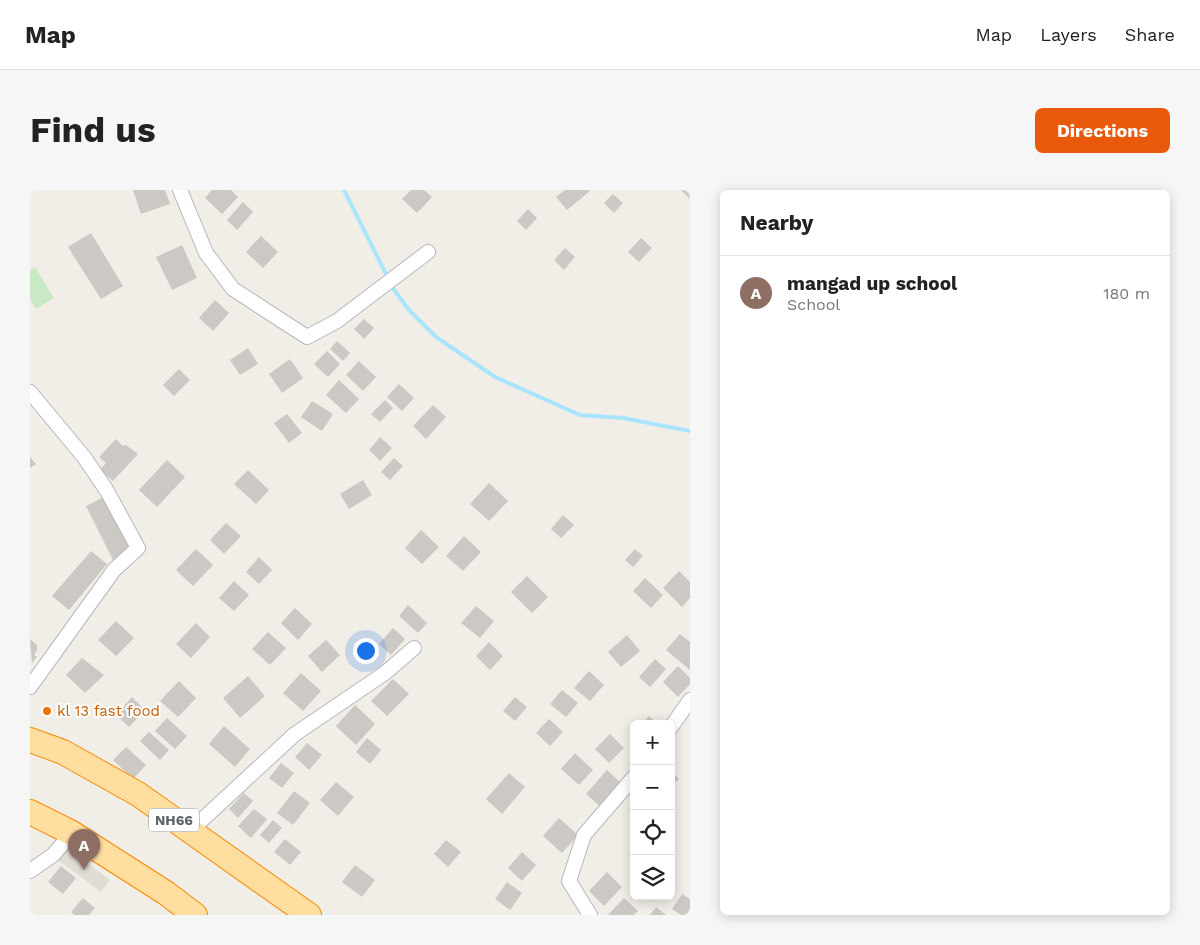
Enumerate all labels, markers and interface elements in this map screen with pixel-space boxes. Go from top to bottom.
text: Map [25,21,76,49]
text: Map [975,24,1012,45]
text: Layers [1040,24,1097,45]
text: Share [1125,24,1175,45]
button: Directions [1035,108,1170,153]
text: Find us [30,109,156,151]
text: Nearby [740,210,813,235]
text: mangad up school [787,272,957,295]
text: A [751,284,761,303]
text: 180 m [1103,284,1150,303]
text: School [787,295,840,314]
your location [353,638,379,664]
place label: kl 13 fast food [57,702,160,720]
marker: kl 13 fast food [41,705,53,717]
map controls [630,720,675,900]
button: + [630,720,675,765]
button: − [630,765,675,810]
road number: NH66 [149,808,199,832]
button: locate [630,810,675,855]
pin: A [68,829,100,870]
button: layers [630,855,675,900]

